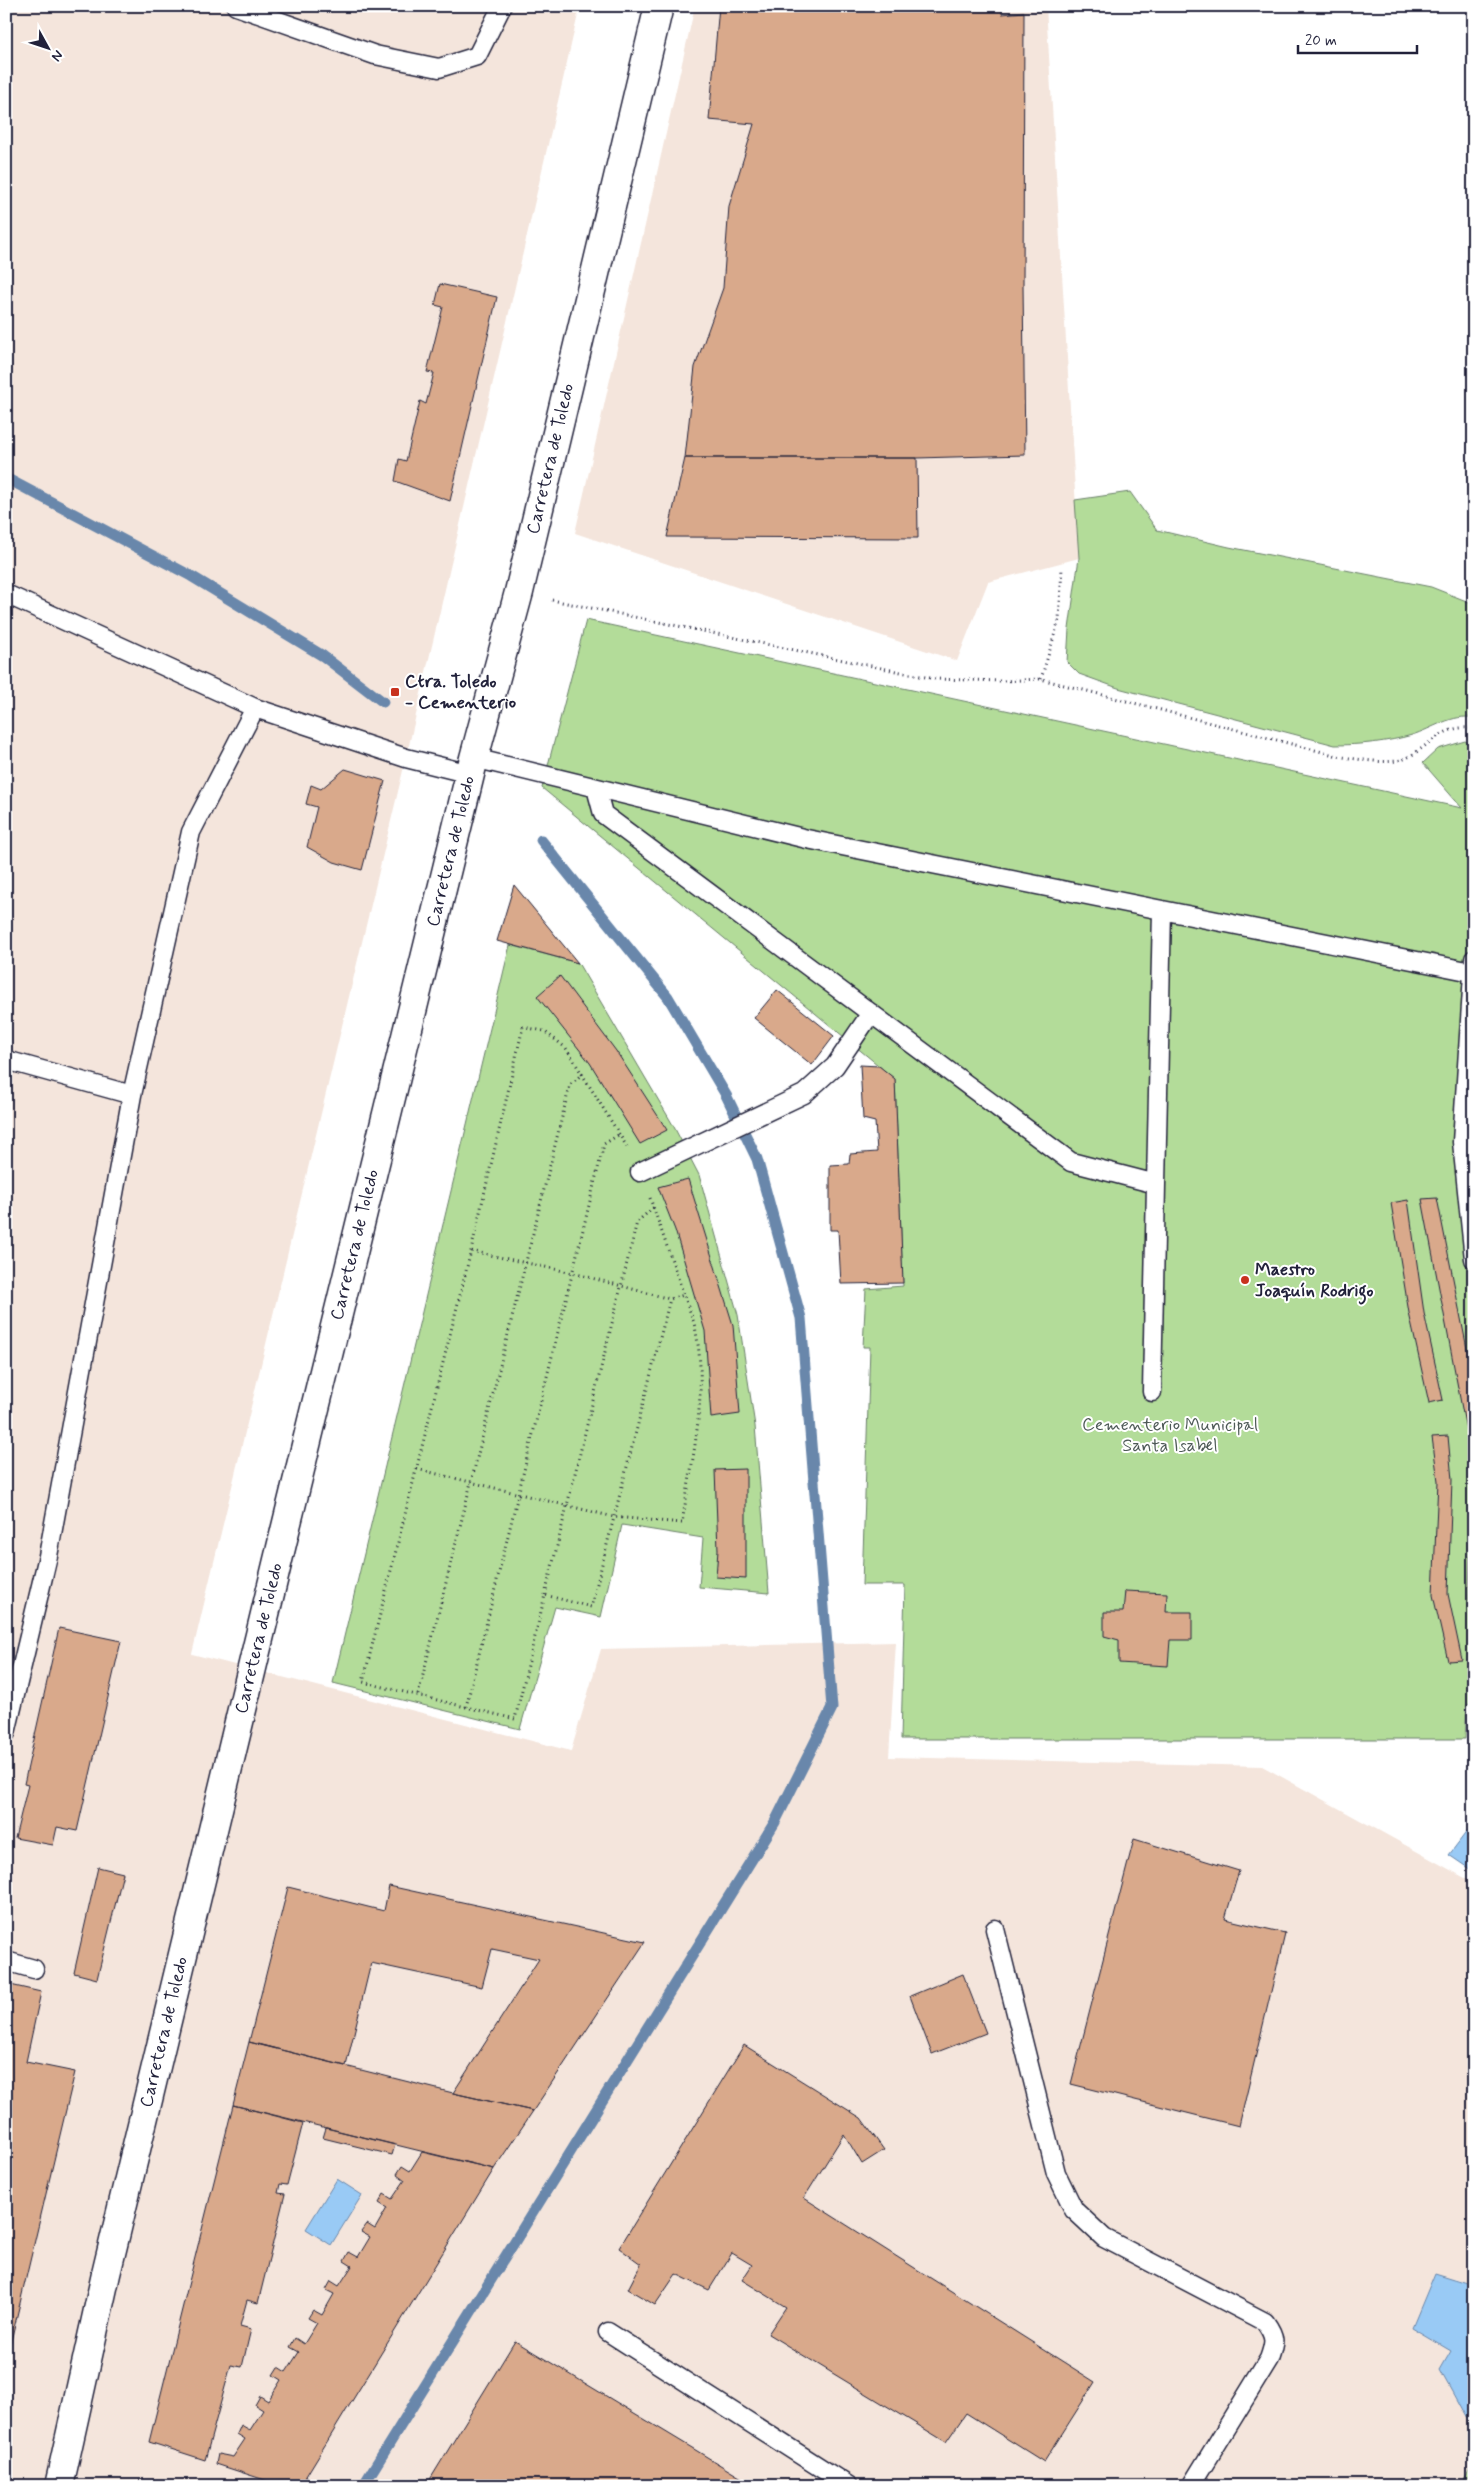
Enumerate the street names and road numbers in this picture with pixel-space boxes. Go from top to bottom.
street label: Carretera de Toledo [521,381,580,537]
street label: Carretera de Toledo [421,774,481,929]
street label: Carretera de Toledo [325,1167,385,1323]
street label: Carretera de Toledo [229,1561,289,1716]
street label: Carretera de Toledo [135,1954,194,2110]

